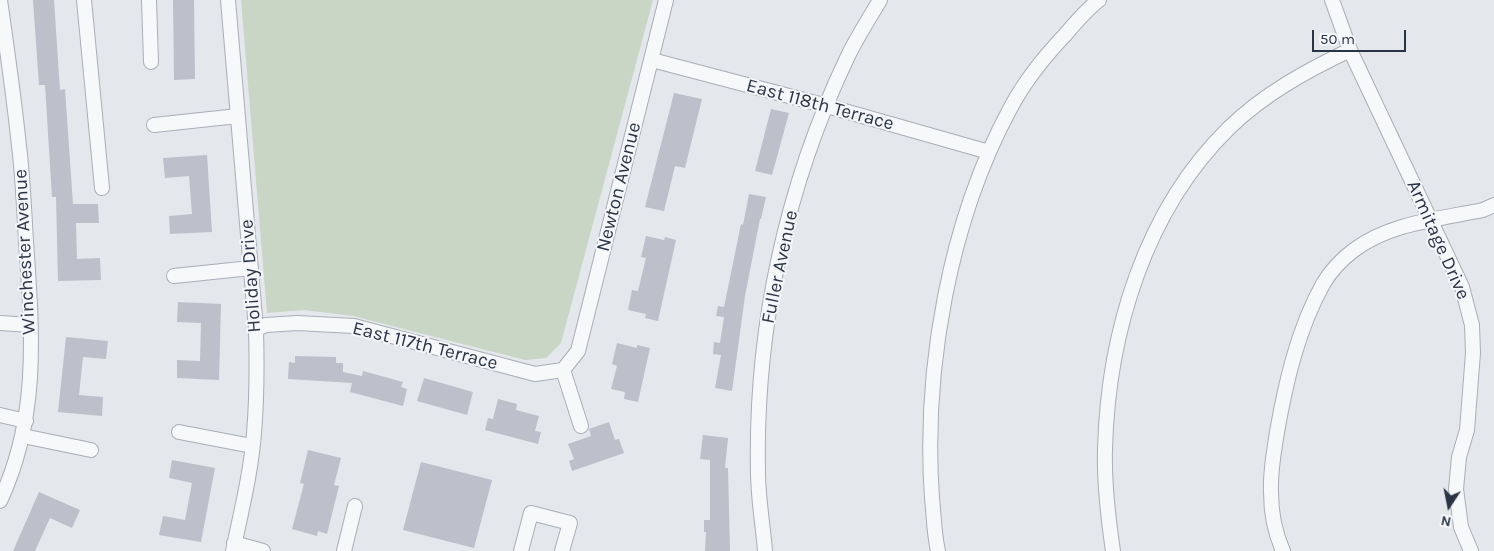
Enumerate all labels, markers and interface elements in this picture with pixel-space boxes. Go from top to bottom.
scale bar [1314,20,1408,52]
text: 50 m [1320,30,1355,48]
street label: East 118th Terrace [744,74,896,136]
street label: Newton Avenue [592,120,646,254]
street label: Winchester Avenue [9,169,41,335]
street label: Armitage Drive [1402,177,1474,303]
street label: Fuller Avenue [757,208,803,326]
street label: Holiday Drive [236,219,266,333]
street label: East 117th Terrace [350,317,500,375]
north arrow [1424,481,1474,531]
text: N [1439,512,1453,531]

